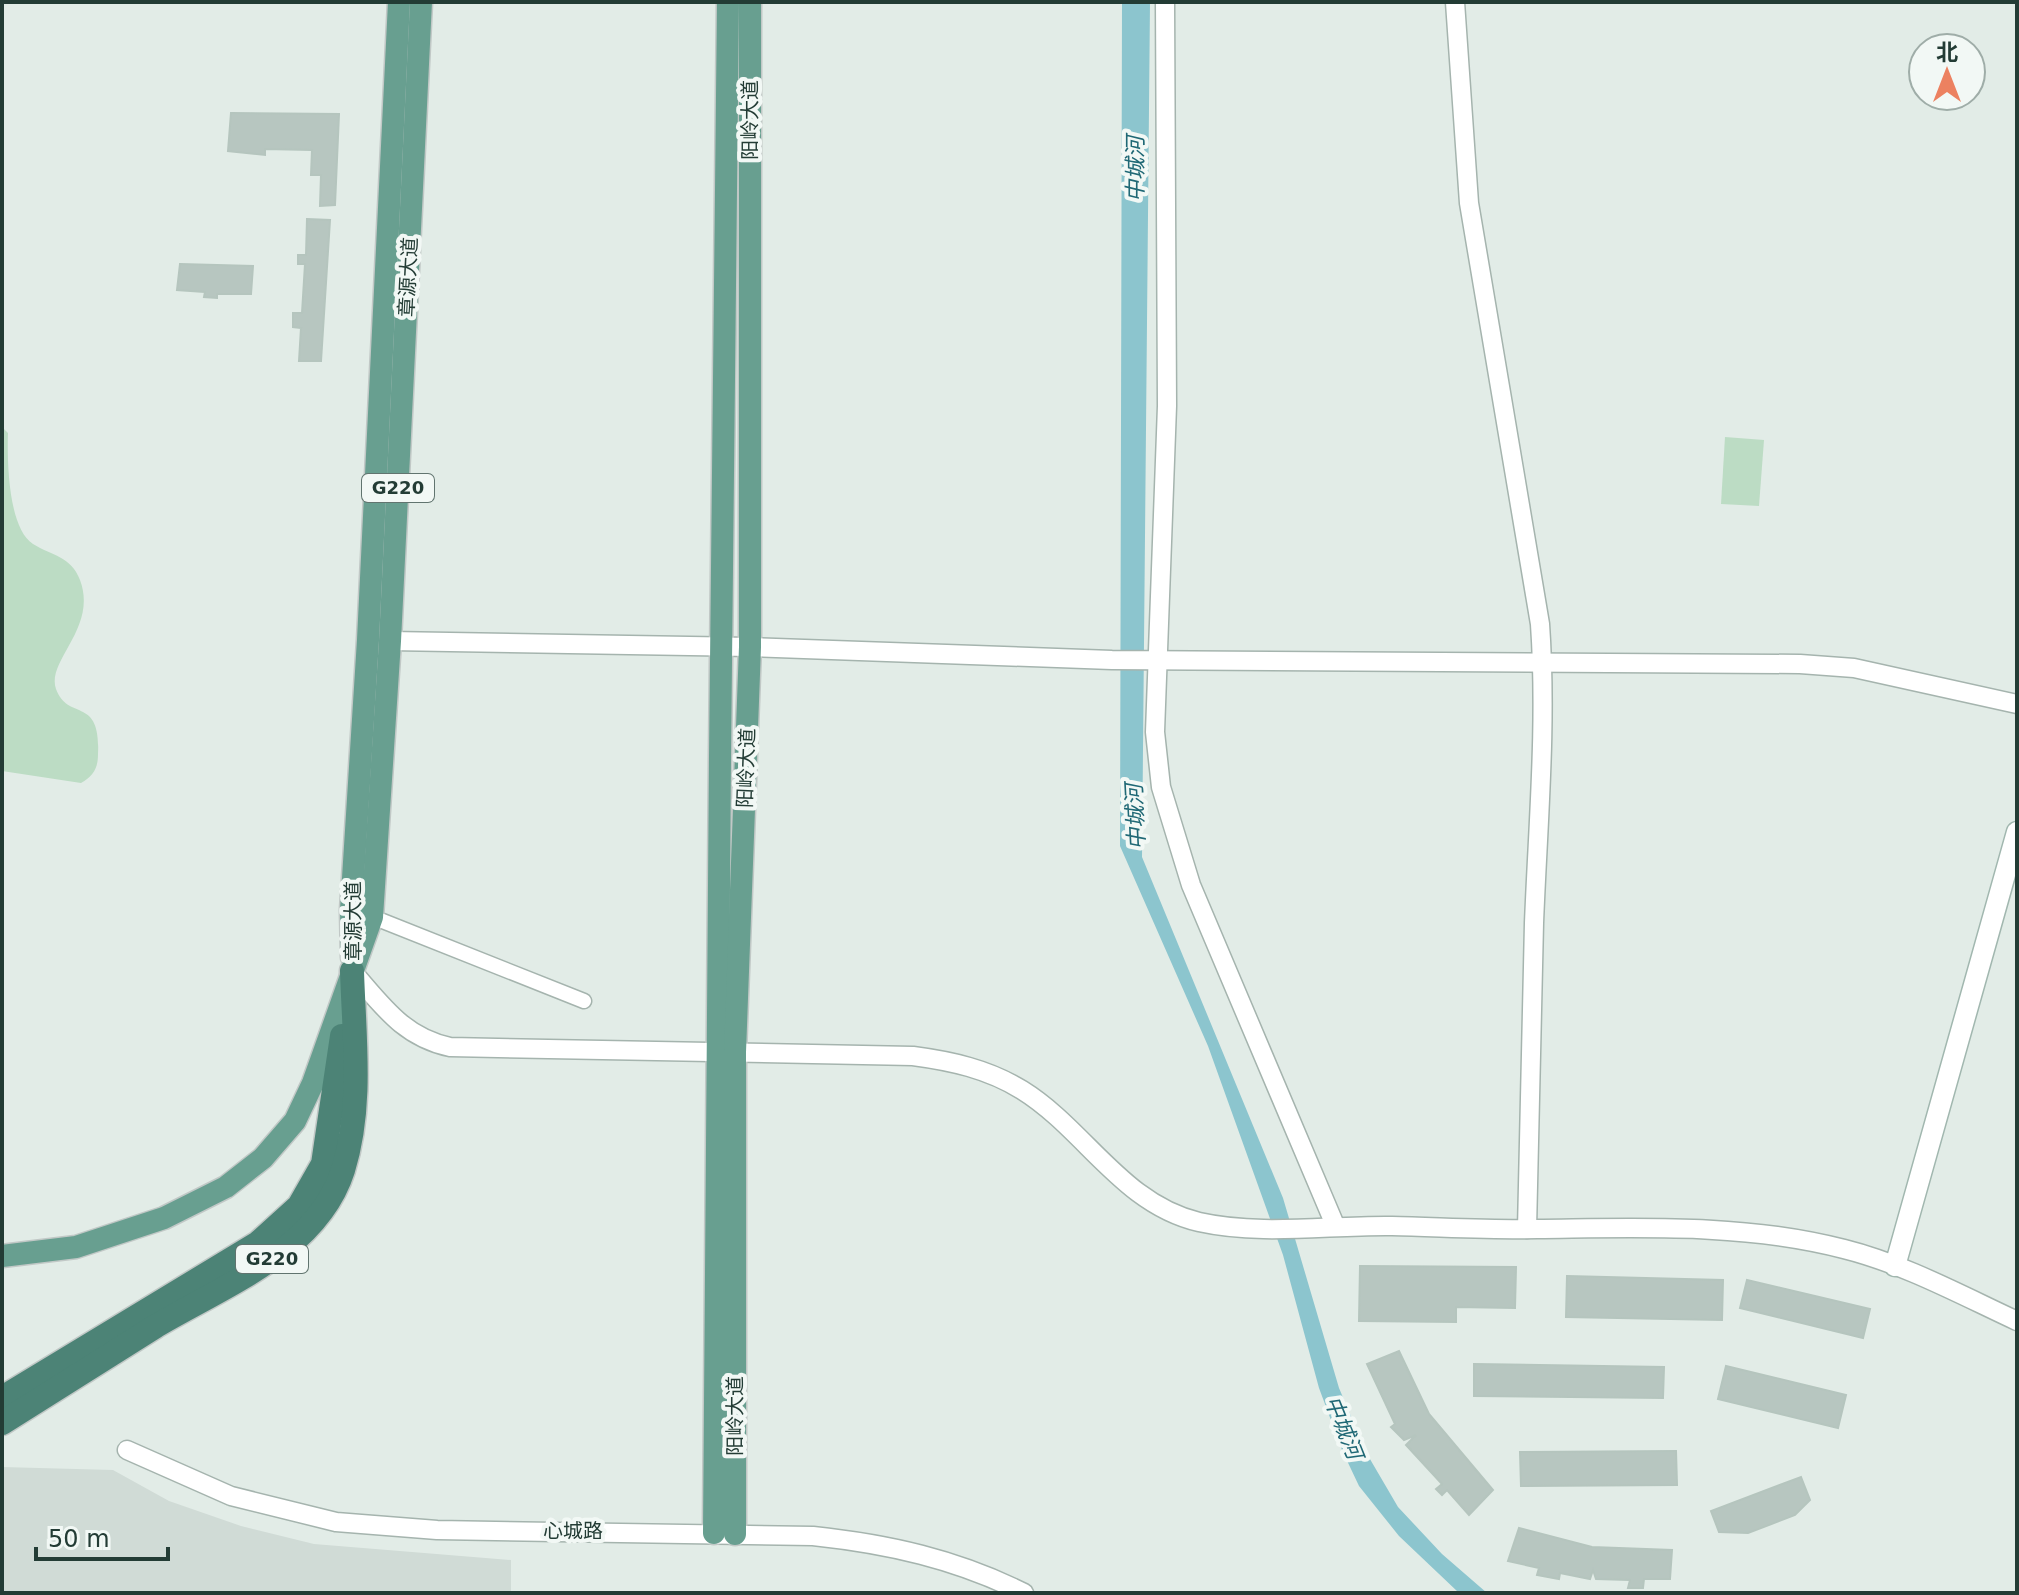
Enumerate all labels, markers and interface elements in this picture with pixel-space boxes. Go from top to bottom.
north arrow [1907,32,1987,112]
text: 北 [1936,40,1958,65]
street label: 阳岭大道 [738,80,762,160]
water label: 中城河 [1123,132,1148,202]
street label: 章源大道 [394,236,422,318]
road number: G220 [362,474,434,502]
street label: 阳岭大道 [733,728,759,808]
water label: 中城河 [1121,779,1150,851]
street label: 章源大道 [341,881,365,961]
road number: G220 [236,1245,308,1273]
street label: 阳岭大道 [723,1376,747,1456]
water label: 中城河 [1320,1392,1369,1466]
scale bar [36,1511,168,1561]
street label: 心城路 [543,1519,603,1543]
text: 50 m [48,1525,110,1553]

